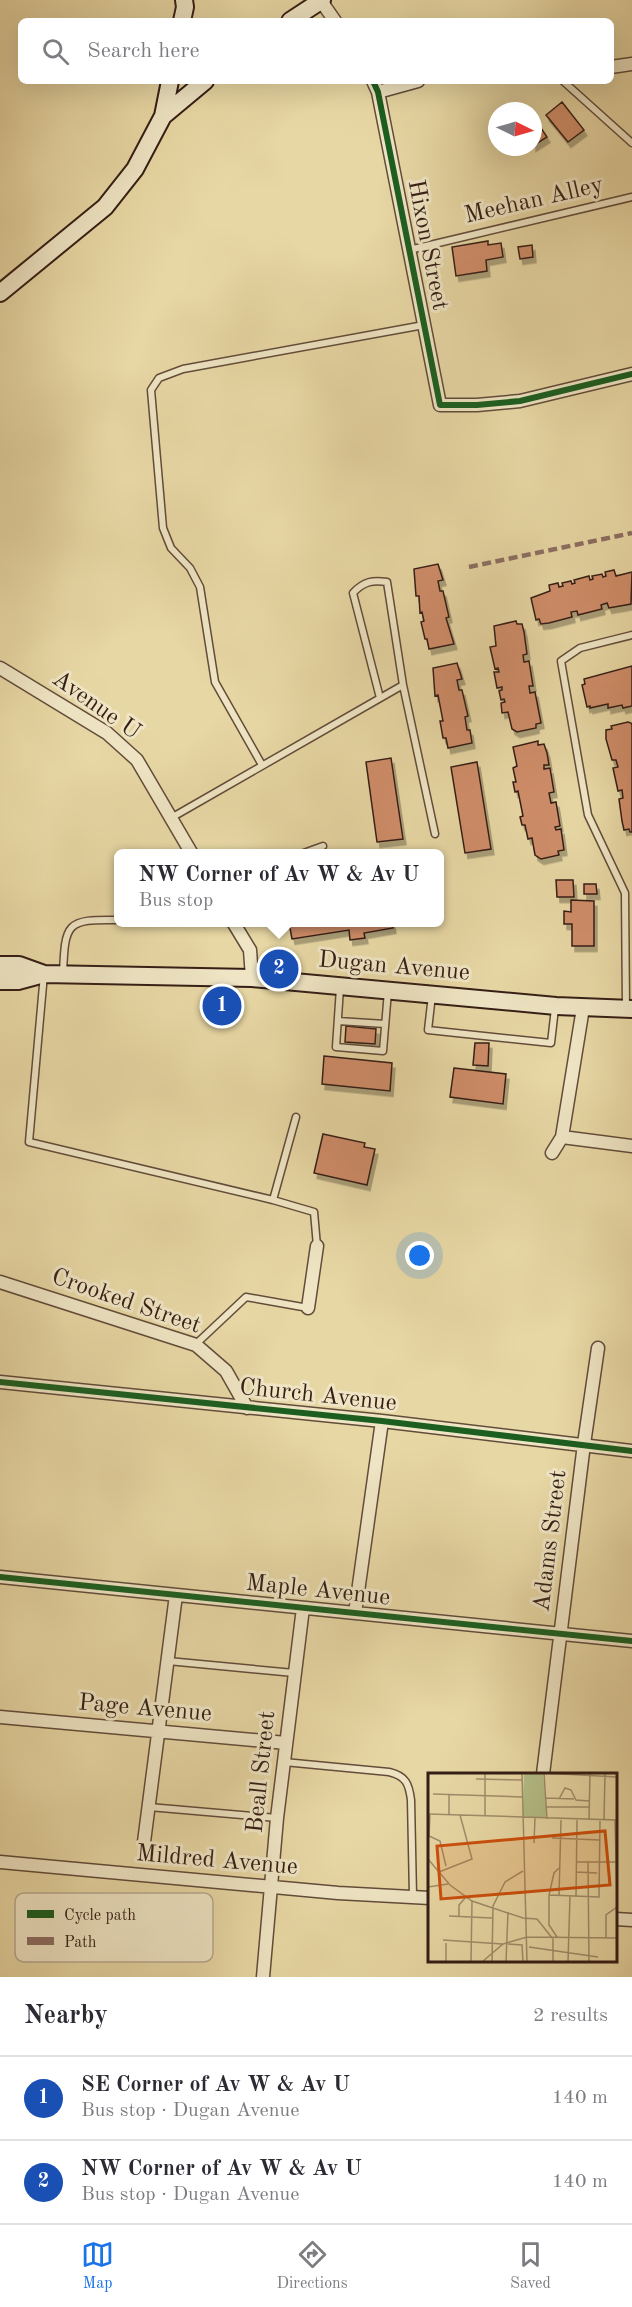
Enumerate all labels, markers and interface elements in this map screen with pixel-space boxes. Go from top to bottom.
search box [18,18,614,84]
icon: search [39,35,72,68]
text: Search here [87,40,200,62]
north arrow [488,102,542,156]
street label: Meehan Alley [462,173,606,229]
street label: Hixon Street [403,178,451,312]
street label: Avenue U [47,667,145,745]
popup [114,849,444,927]
text: NW Corner of Av W & Av U [139,864,419,886]
text: Bus stop [139,891,213,911]
pin: 2 [260,946,298,992]
street label: Dugan Avenue [317,948,471,986]
pin: 1 [202,984,242,1028]
your location [405,1241,434,1270]
street label: Crooked Street [48,1265,204,1339]
street label: Church Avenue [238,1376,398,1416]
street label: Adams Street [530,1469,572,1613]
street label: Maple Avenue [245,1571,391,1611]
street label: Page Avenue [77,1691,213,1727]
street label: Beall Street [244,1710,280,1834]
inset map [428,1773,617,1962]
street label: Mildred Avenue [135,1842,299,1880]
legend [15,1893,213,1962]
text: Cycle path [64,1908,136,1924]
text: Path [64,1935,97,1951]
text: Nearby [24,2003,108,2029]
text: 2 results [533,2006,608,2026]
text: SE Corner of Av W & Av U [81,2074,350,2096]
text: 1 [38,2088,49,2108]
text: 140 m [552,2088,608,2108]
text: Bus stop · Dugan Avenue [81,2101,299,2121]
text: NW Corner of Av W & Av U [81,2158,362,2180]
text: 2 [38,2172,49,2192]
text: 140 m [552,2172,608,2192]
text: Bus stop · Dugan Avenue [81,2185,299,2205]
tab: Map [81,2238,114,2294]
tab: Directions [277,2238,348,2294]
tab: Saved [510,2238,551,2294]

